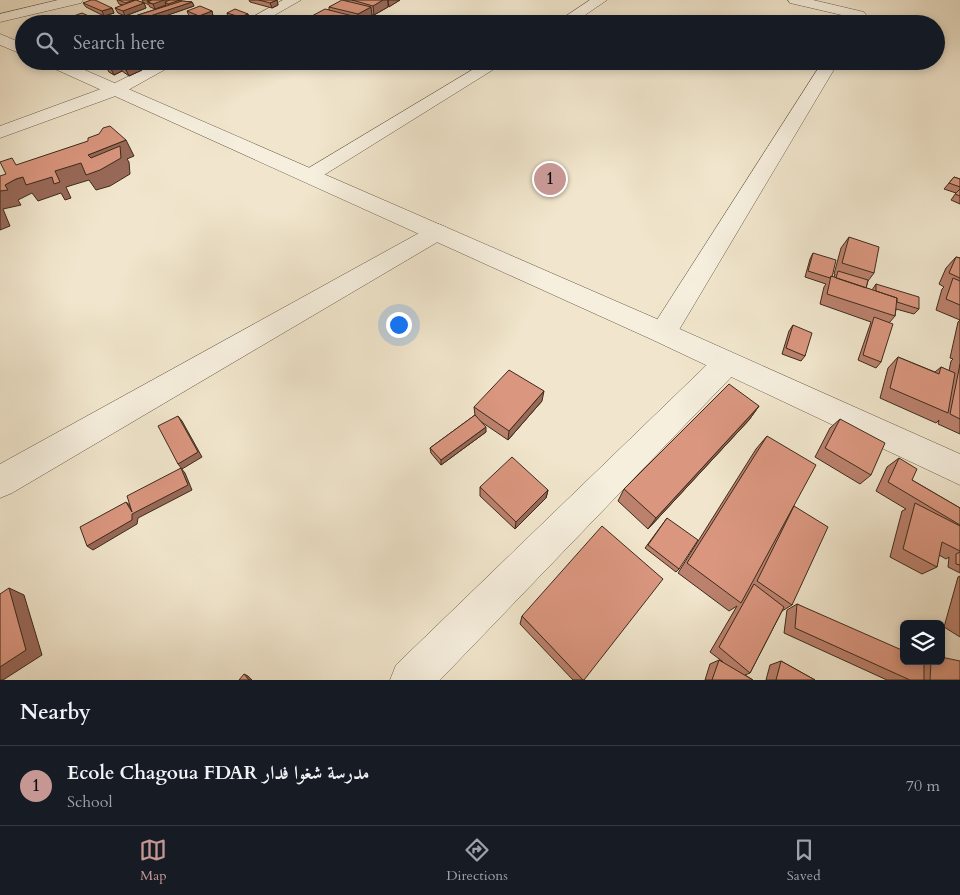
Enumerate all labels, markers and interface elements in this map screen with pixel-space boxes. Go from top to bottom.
search box [15,15,945,70]
icon: search [33,29,61,57]
text: Search here [73,30,165,56]
pin: 1 [534,160,566,198]
your location [386,312,412,338]
map controls [900,620,945,665]
button: layers [900,620,945,665]
text: Nearby [20,698,91,727]
text: Ecole Chagoua FDAR مدرسة شغوا فدار [67,760,369,786]
text: 1 [32,775,40,797]
text: 70 m [906,775,940,797]
text: School [67,791,112,813]
tab: Map [139,836,167,885]
tab: Directions [446,836,508,885]
tab: Saved [787,836,821,885]

